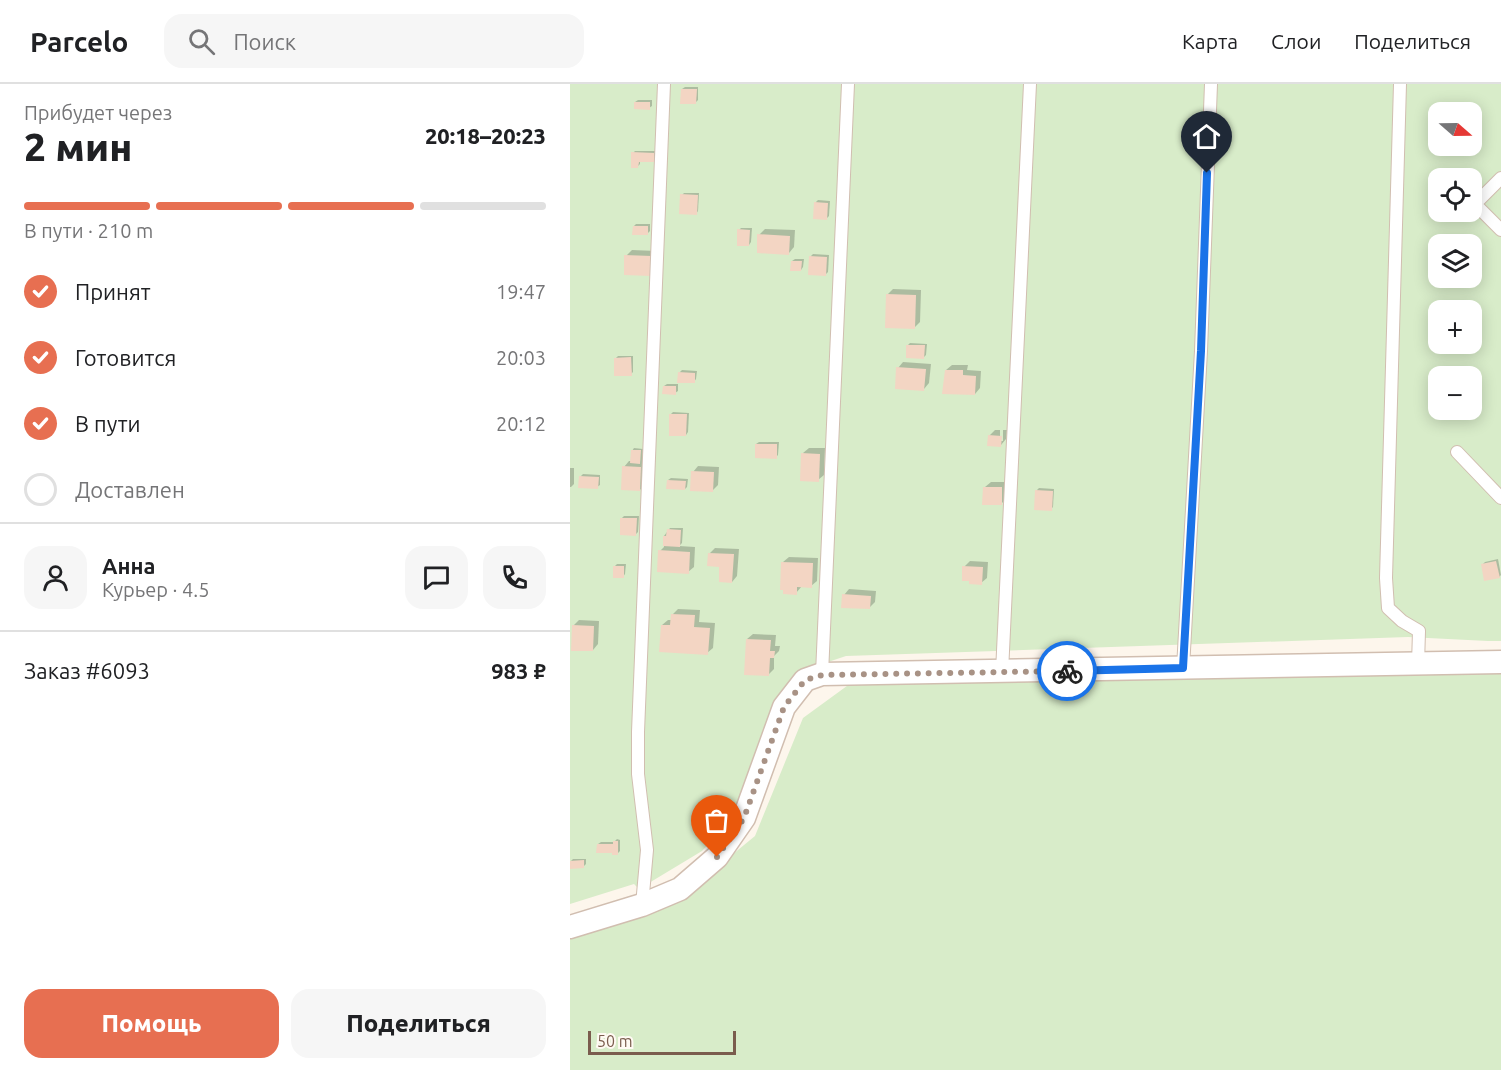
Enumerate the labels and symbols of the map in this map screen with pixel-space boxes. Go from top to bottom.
north arrow [1428,102,1482,156]
pin [1181,111,1232,173]
courier [1037,641,1097,701]
pin [691,795,742,857]
scale bar [588,1028,736,1056]

